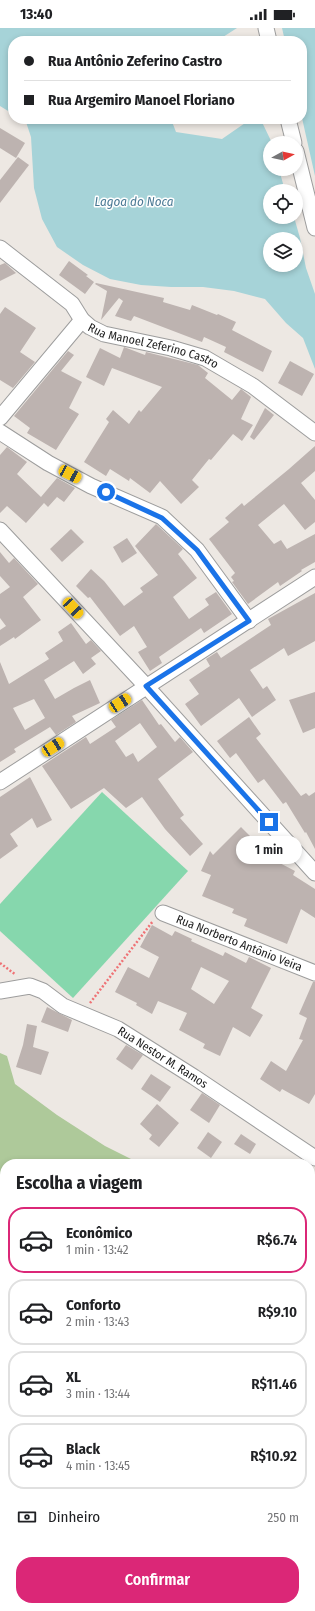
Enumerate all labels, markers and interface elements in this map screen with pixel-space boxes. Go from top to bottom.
text: 13:40 [20,5,53,23]
text: Rua Antônio Zeferino Castro [48,52,222,70]
text: Rua Argemiro Manoel Floriano [48,91,235,109]
north arrow [263,136,303,176]
map controls [263,136,303,272]
button: locate [263,184,303,224]
water label: Lagoa do Noca [94,194,174,209]
button: layers [263,232,303,272]
street label: Rua Manoel Zeferino Castro [86,320,221,371]
car [57,463,83,485]
route start [97,483,115,501]
car [60,595,86,621]
car [107,691,133,715]
car [40,735,66,759]
route end [260,813,278,831]
callout: 1 min [236,836,302,864]
text: 1 min [255,842,283,857]
street label: Rua Norberto Antônio Veira [174,912,304,974]
street label: Rua Nestor M. Ramos [115,1024,210,1091]
text: Escolha a viagem [16,1172,142,1194]
icon: car [18,1222,54,1258]
text: Econômico [66,1224,133,1242]
text: R$6.74 [257,1231,297,1249]
text: 1 min · 13:42 [66,1242,129,1257]
icon: car [18,1294,54,1330]
text: Conforto [66,1296,121,1314]
text: R$9.10 [258,1303,297,1321]
text: 2 min · 13:43 [66,1314,129,1329]
icon: car [18,1366,54,1402]
text: XL [66,1368,81,1386]
text: R$11.46 [251,1375,297,1393]
text: 3 min · 13:44 [66,1386,130,1401]
icon: car [18,1438,54,1474]
text: Black [66,1440,100,1458]
text: R$10.92 [250,1447,297,1465]
text: 4 min · 13:45 [66,1458,130,1473]
icon: cash [16,1506,38,1528]
text: Dinheiro [48,1508,100,1526]
text: 250 m [267,1510,299,1525]
button: Confirmar [16,1557,299,1603]

